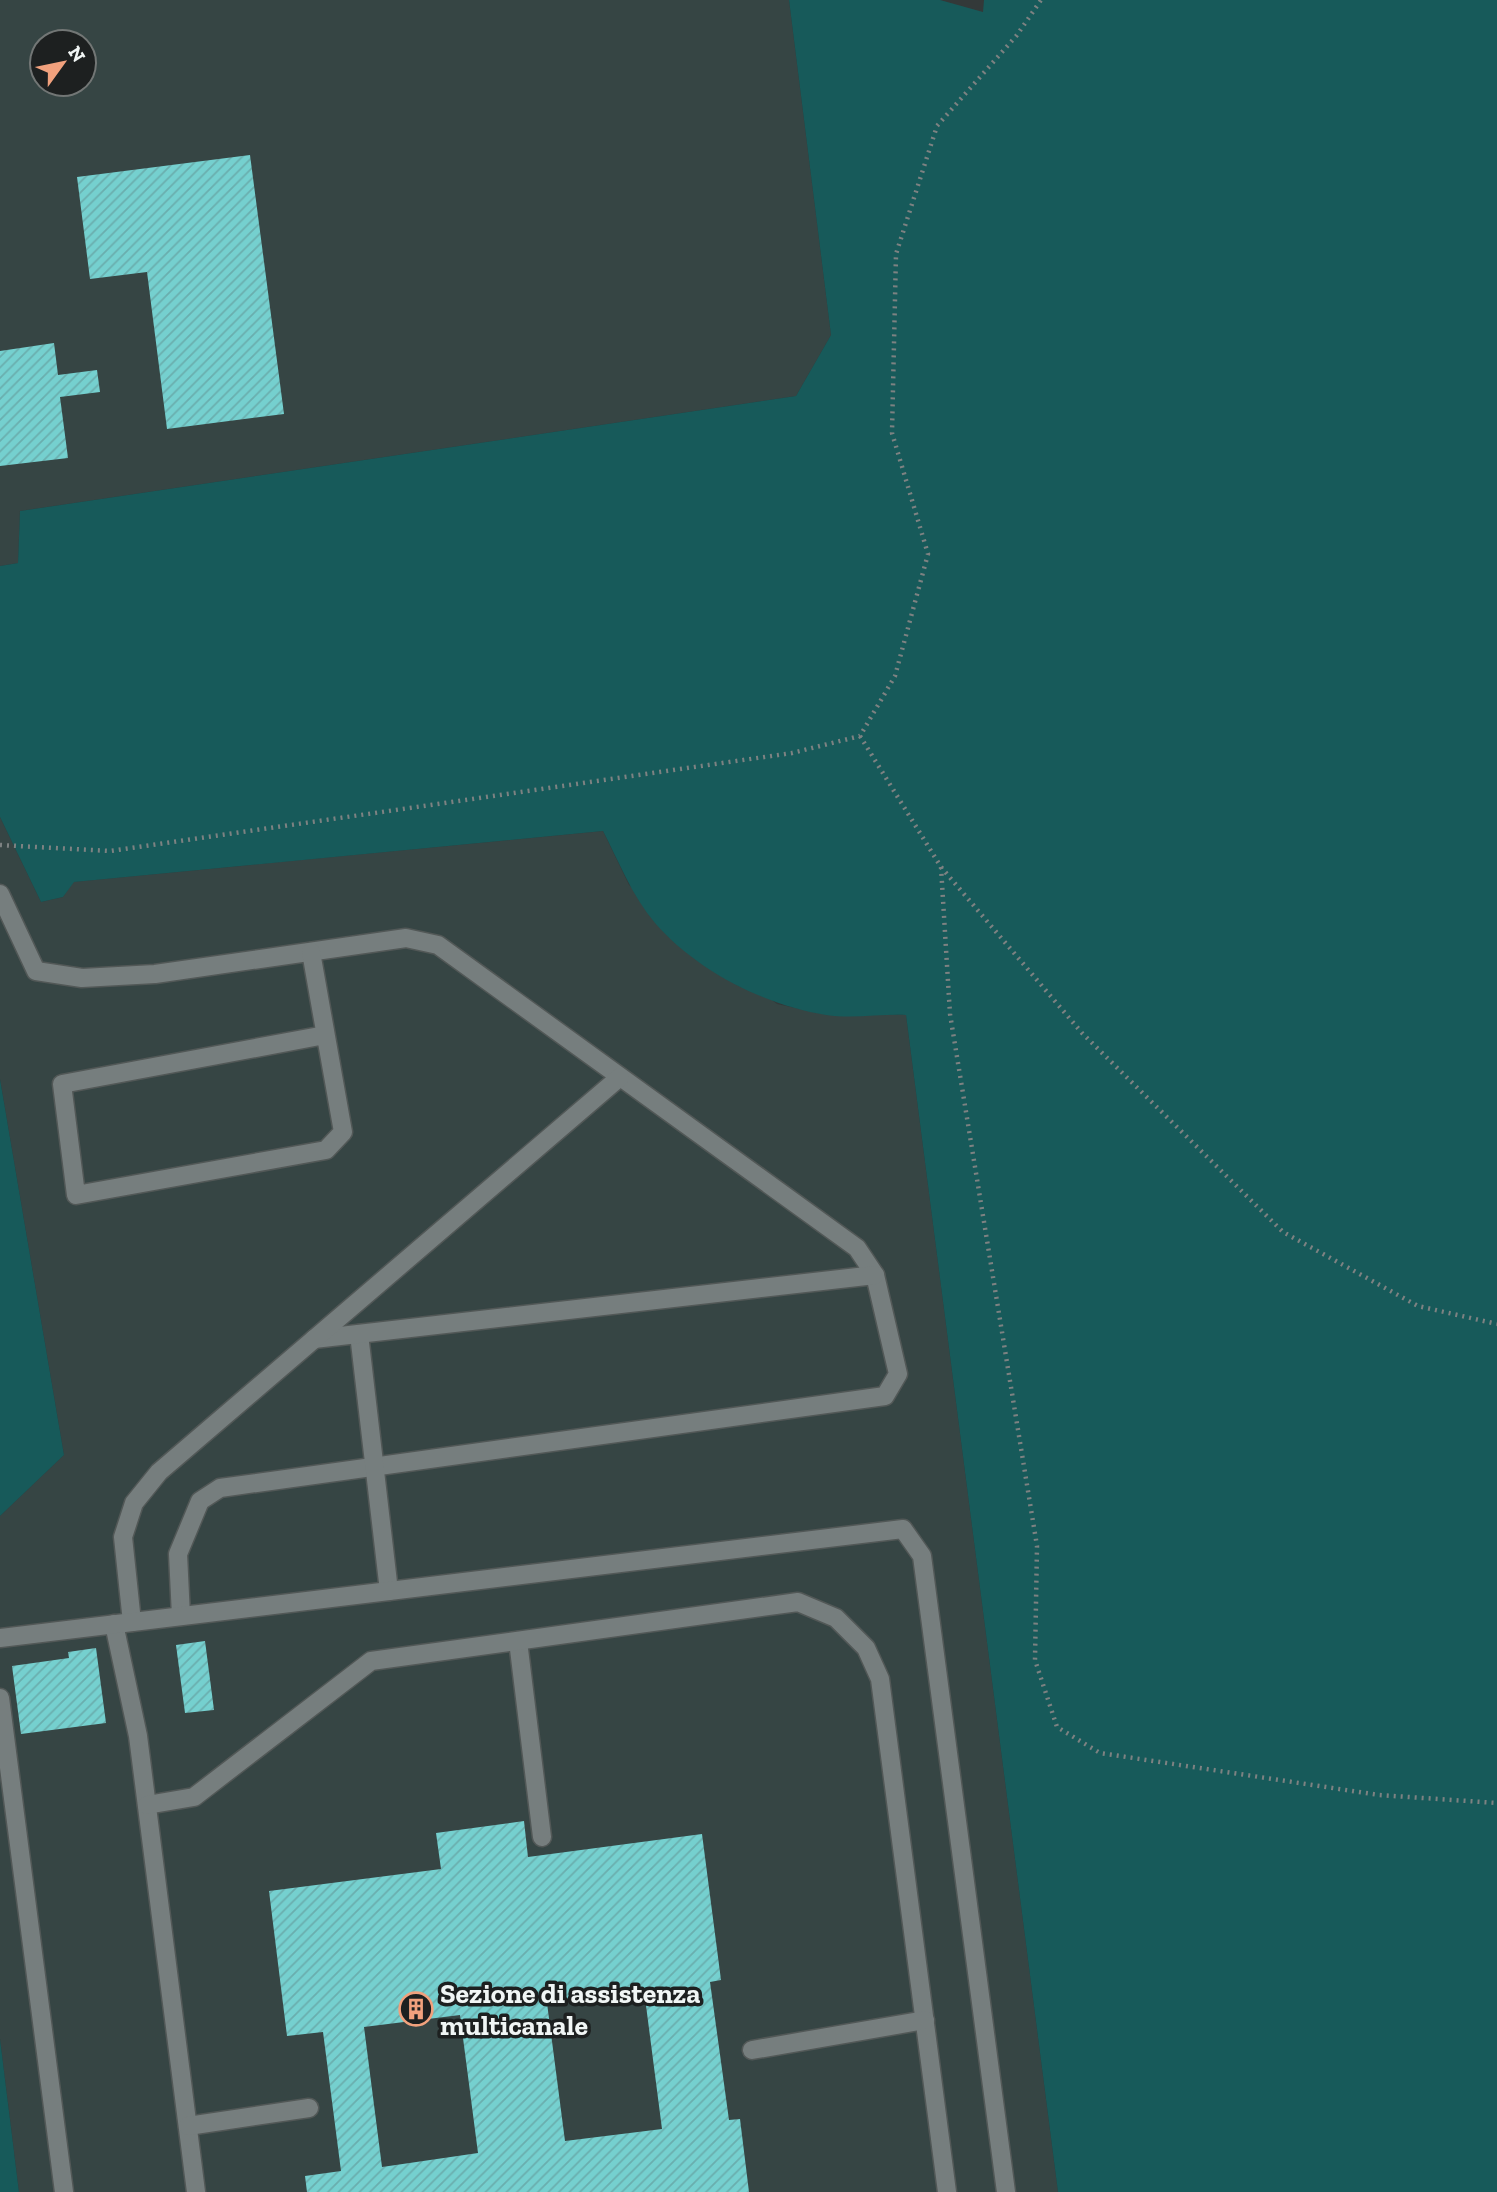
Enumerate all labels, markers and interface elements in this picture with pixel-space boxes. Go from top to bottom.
north arrow [28,28,98,98]
text: N [63,42,90,66]
place label: Sezione di assistenza multicanale [440,1977,700,2042]
building icon: Sezione di assistenza multicanale [397,1990,435,2028]

